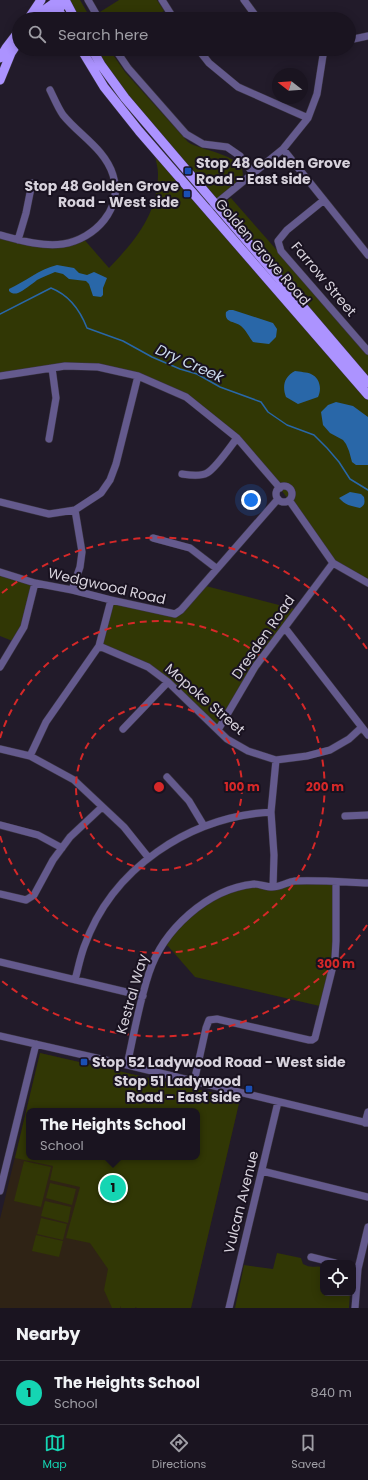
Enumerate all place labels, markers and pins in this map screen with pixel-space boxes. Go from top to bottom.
place label: Stop 48 Golden Grove Road - East side [196,153,351,189]
marker: Stop 48 Golden Grove Road - East side [183,166,193,176]
place label: Stop 48 Golden Grove Road - West side [25,176,179,212]
marker: Stop 48 Golden Grove Road - West side [182,189,192,199]
centre of rings [152,780,166,794]
place label: Stop 52 Ladywood Road - West side [92,1052,346,1072]
marker: Stop 52 Ladywood Road - West side [79,1057,89,1067]
place label: Stop 51 Ladywood Road - East side [114,1071,241,1107]
marker: Stop 51 Ladywood Road - East side [244,1084,254,1094]
pin: 1 [100,1173,126,1203]

